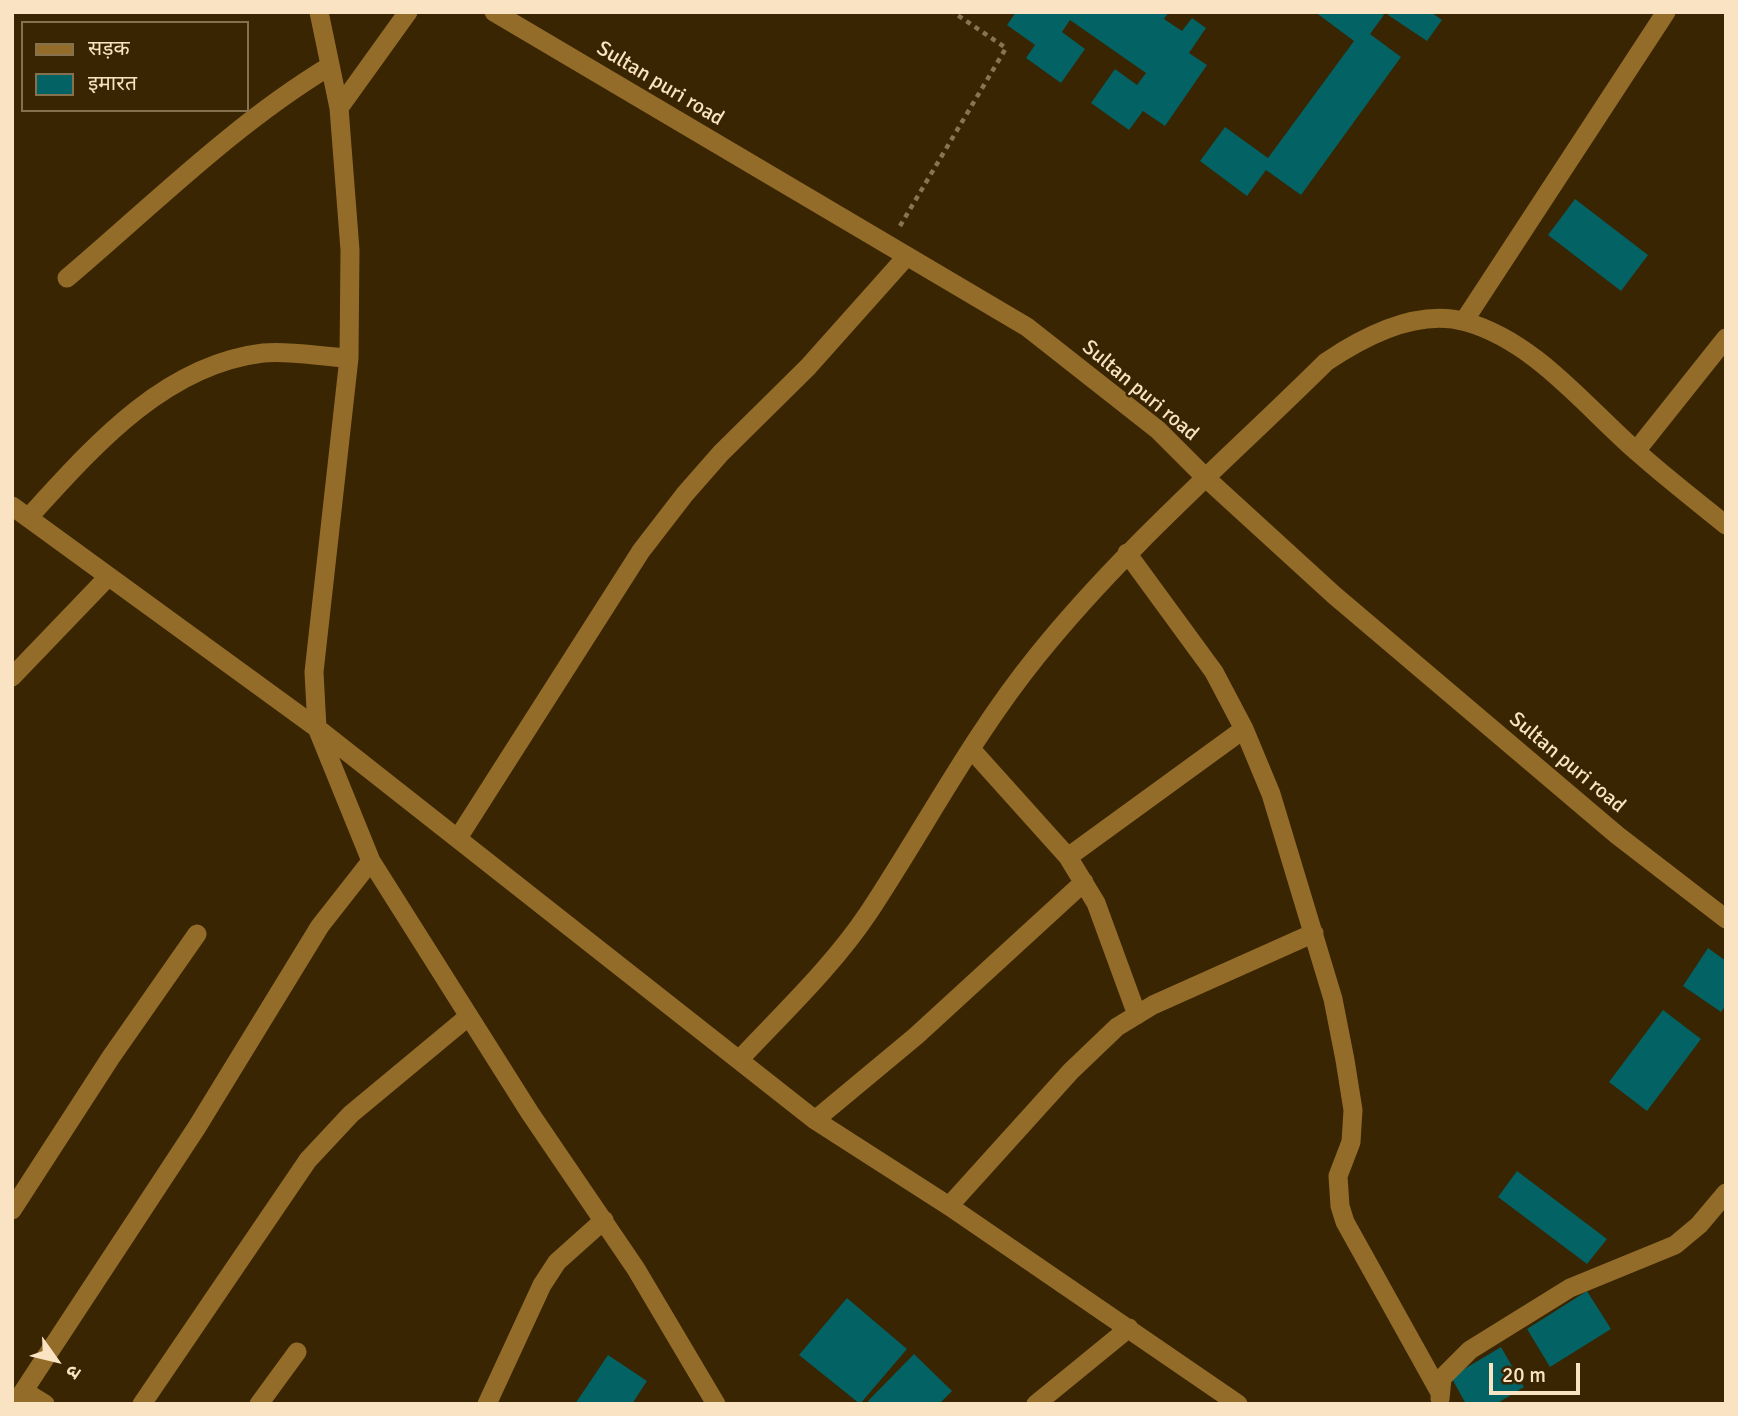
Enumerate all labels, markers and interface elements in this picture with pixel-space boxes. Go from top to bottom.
legend [21,21,248,112]
text: सड़क [88,35,130,61]
street label: Sultan puri road [592,36,728,132]
text: इमारत [88,70,137,96]
street label: Sultan puri road [1077,335,1203,447]
street label: Sultan puri road [1504,707,1630,819]
north arrow [21,1325,91,1395]
scale bar [1493,1350,1584,1394]
text: उ [60,1360,86,1383]
text: 20 m [1502,1362,1546,1388]

